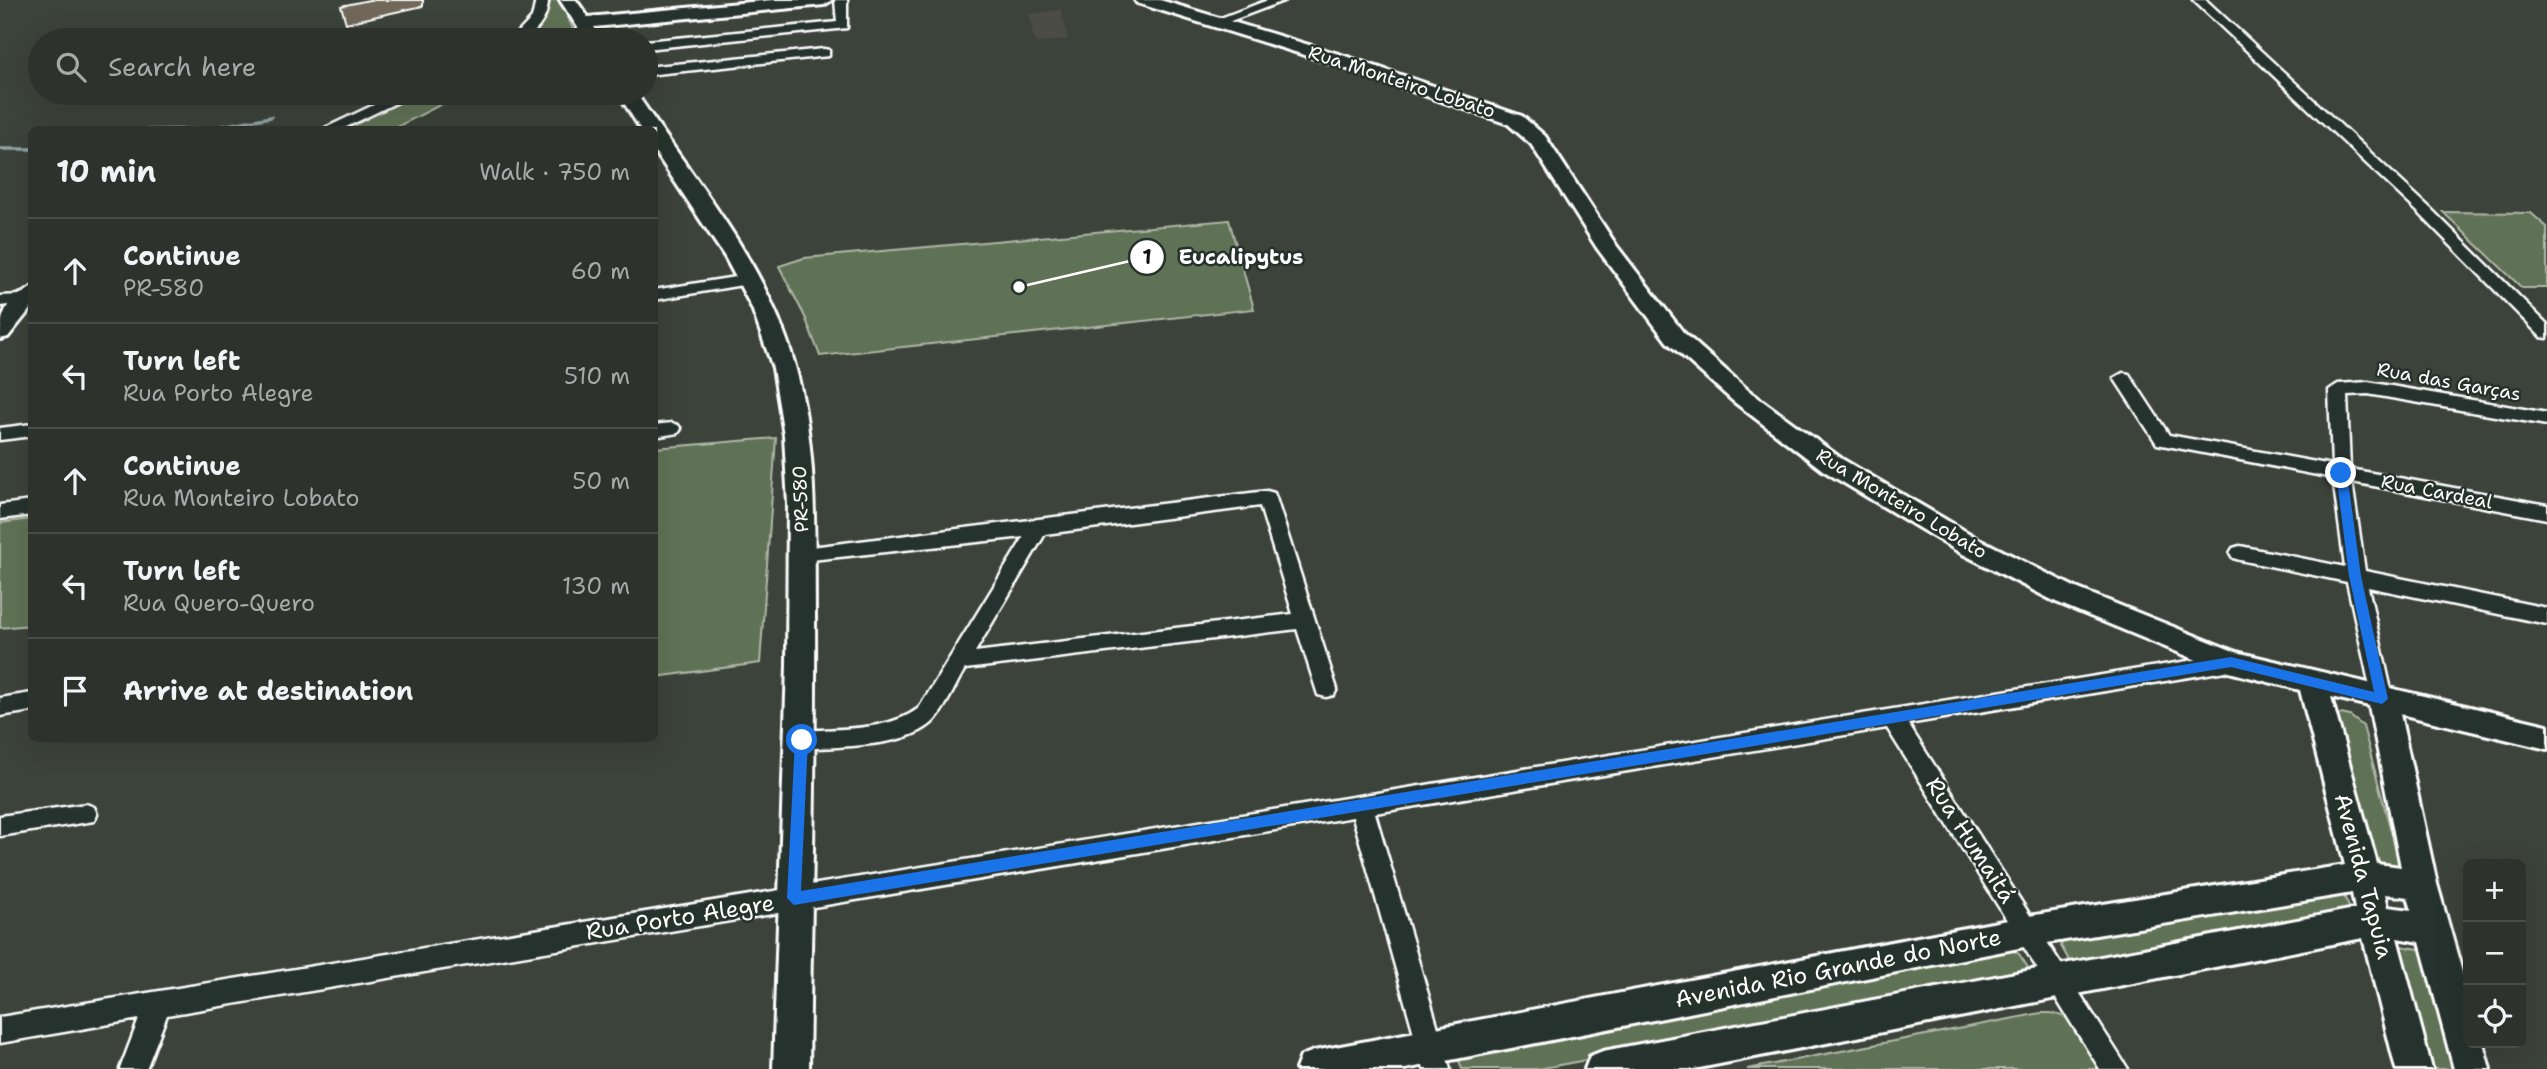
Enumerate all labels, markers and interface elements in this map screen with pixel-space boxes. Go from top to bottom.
search box [28,28,658,105]
street label: Rua Monteiro Lobato [1305,39,1499,124]
icon: search [52,48,90,86]
text: Search here [108,49,257,84]
text: 10 min [56,151,156,192]
text: Walk · 750 m [479,157,630,187]
callout: Eucalipytus [1130,236,1318,278]
text: Continue [123,238,241,273]
text: 1 [1142,243,1152,271]
text: Eucalipytus [1179,243,1303,271]
icon: ahead [56,252,94,290]
text: 60 m [571,256,630,286]
text: PR-580 [123,273,204,303]
text: Turn left [123,343,240,378]
icon: left [56,357,94,395]
street label: Rua das Garças [2375,357,2523,406]
text: 510 m [564,361,630,391]
text: Rua Porto Alegre [123,378,313,408]
street label: Rua Monteiro Lobato [1812,442,1992,564]
text: Continue [123,448,241,483]
route end [2325,457,2356,488]
icon: ahead [56,462,94,500]
street label: PR-580 [787,465,814,533]
text: 50 m [572,466,630,496]
street label: Rua Cardeal [2379,468,2495,515]
text: Rua Monteiro Lobato [123,483,359,513]
text: Turn left [123,553,240,588]
icon: left [56,567,94,605]
text: 130 m [562,571,630,601]
text: Rua Quero-Quero [123,588,315,618]
icon: arrive [56,672,94,710]
text: Arrive at destination [123,673,413,708]
route start [786,724,817,755]
street label: Rua Humaitá [1919,771,2023,909]
street label: Avenida Tapuia [2327,790,2401,962]
map controls [2463,859,2526,1048]
button: + [2463,859,2526,922]
street label: Rua Porto Alegre [584,887,776,947]
street label: Avenida Rio Grande do Norte [1672,922,2004,1014]
button: − [2463,922,2526,985]
button: locate [2463,985,2526,1048]

